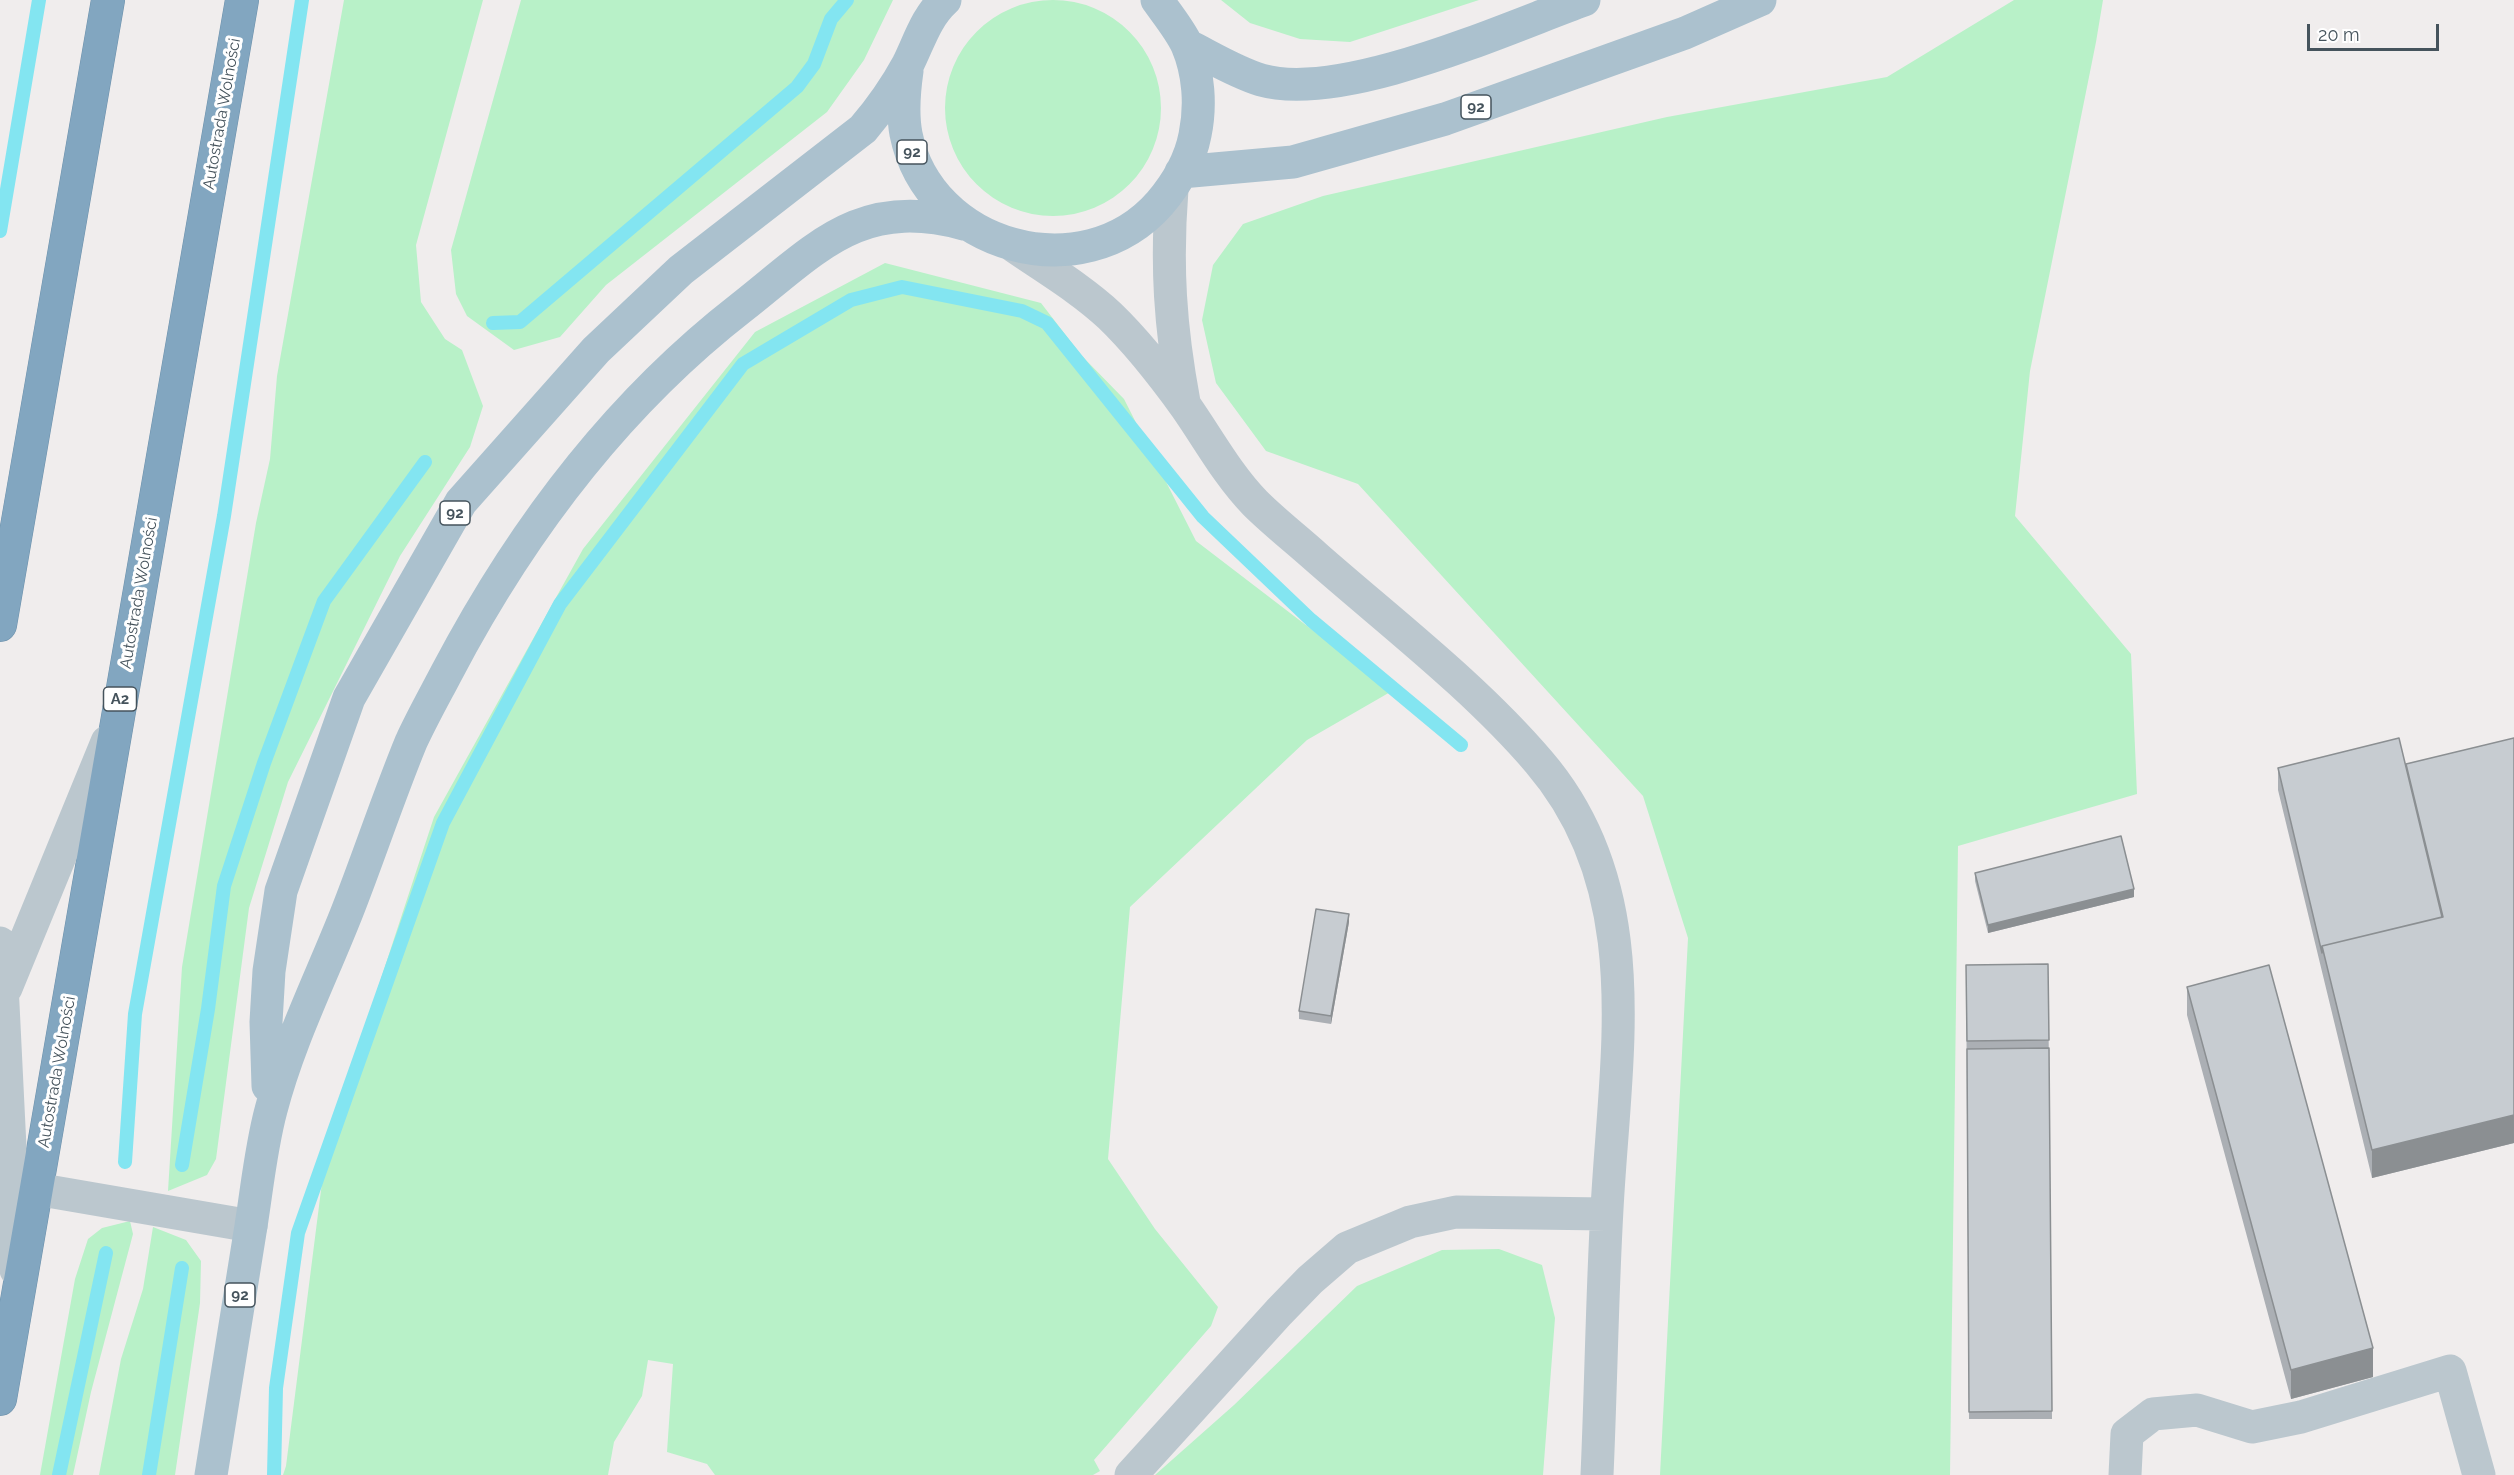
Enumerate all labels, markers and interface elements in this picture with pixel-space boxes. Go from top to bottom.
scale bar [2310,12,2442,50]
text: 20 m [2318,24,2360,45]
street label: Autostrada Wolności [199,37,245,191]
road number: 92 [1461,95,1491,119]
road number: 92 [897,140,927,164]
road number: 92 [440,501,470,525]
street label: Autostrada Wolności [116,516,162,670]
road number: A2 [104,687,136,711]
street label: Autostrada Wolności [34,995,80,1149]
road number: 92 [225,1283,255,1307]

